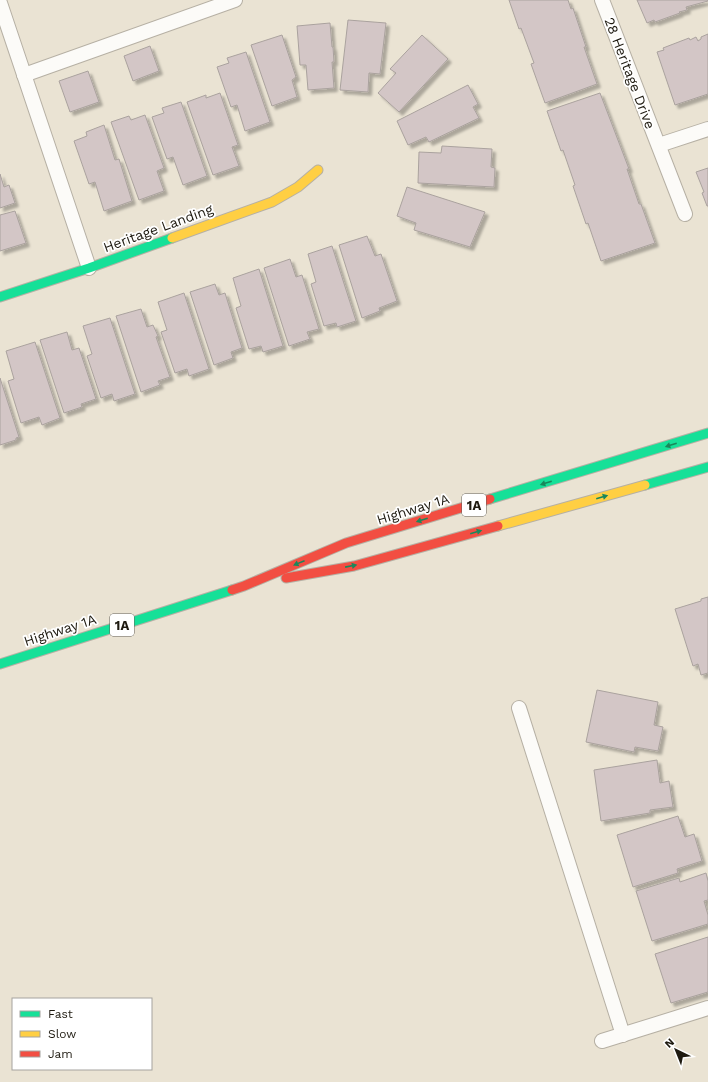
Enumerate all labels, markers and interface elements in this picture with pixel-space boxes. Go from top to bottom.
street label: 28 Heritage Drive [601,15,659,131]
street label: Heritage Landing [101,201,215,255]
one-way arrow [664,442,676,448]
one-way arrow [540,480,552,486]
street label: Highway 1A [375,490,451,528]
road number: 1A [462,494,486,516]
one-way arrow [596,494,608,500]
one-way arrow [416,517,428,523]
one-way arrow [471,529,483,535]
one-way arrow [293,560,305,566]
one-way arrow [345,563,357,569]
street label: Highway 1A [22,611,98,649]
road number: 1A [110,614,134,636]
legend [12,998,152,1070]
text: Fast [48,1007,73,1021]
text: Slow [48,1027,76,1041]
north arrow [656,1030,696,1070]
text: N [662,1036,677,1051]
text: Jam [48,1047,73,1061]

